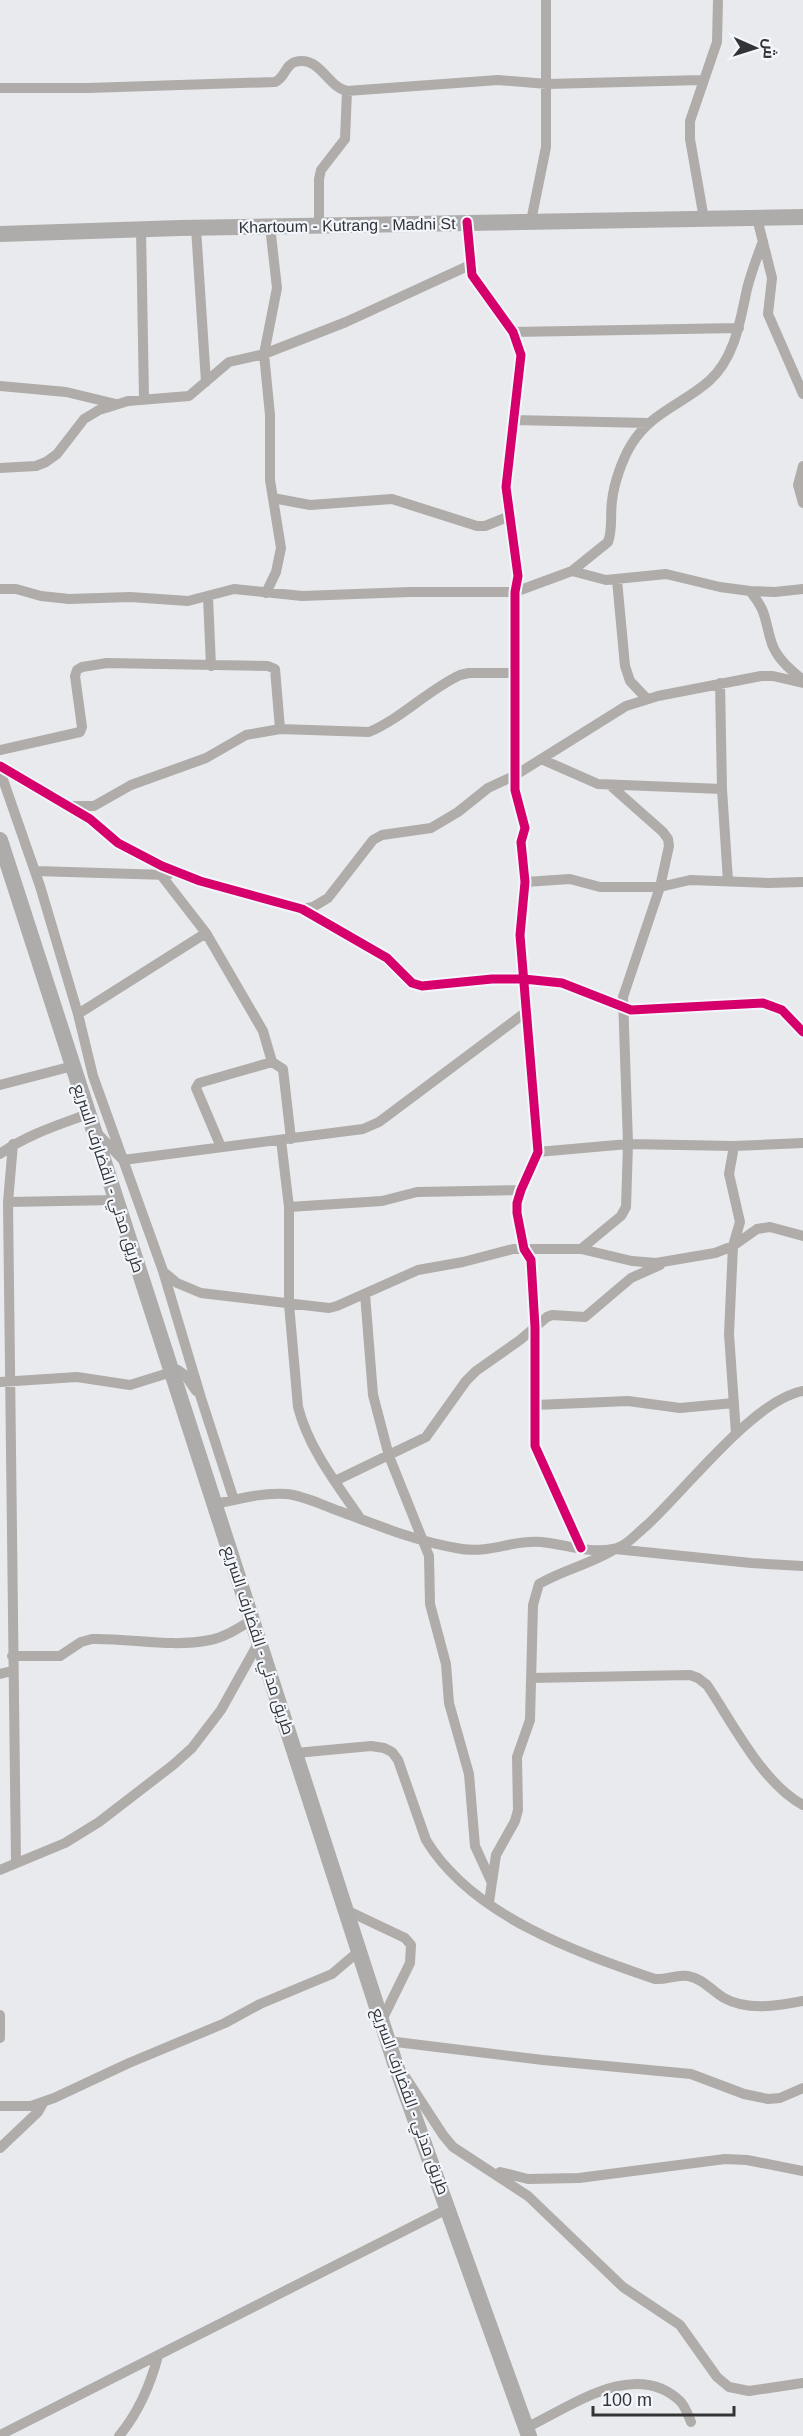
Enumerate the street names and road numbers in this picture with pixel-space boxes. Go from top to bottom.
street label: Khartoum - Kutrang - Madni St [238,215,456,236]
street label: طريق مدني - القضارف السريع [65,1082,147,1276]
street label: طريق مدني - القضارف السريع [215,1544,297,1738]
street label: طريق مدني - القضارف السريع [364,2005,452,2199]

